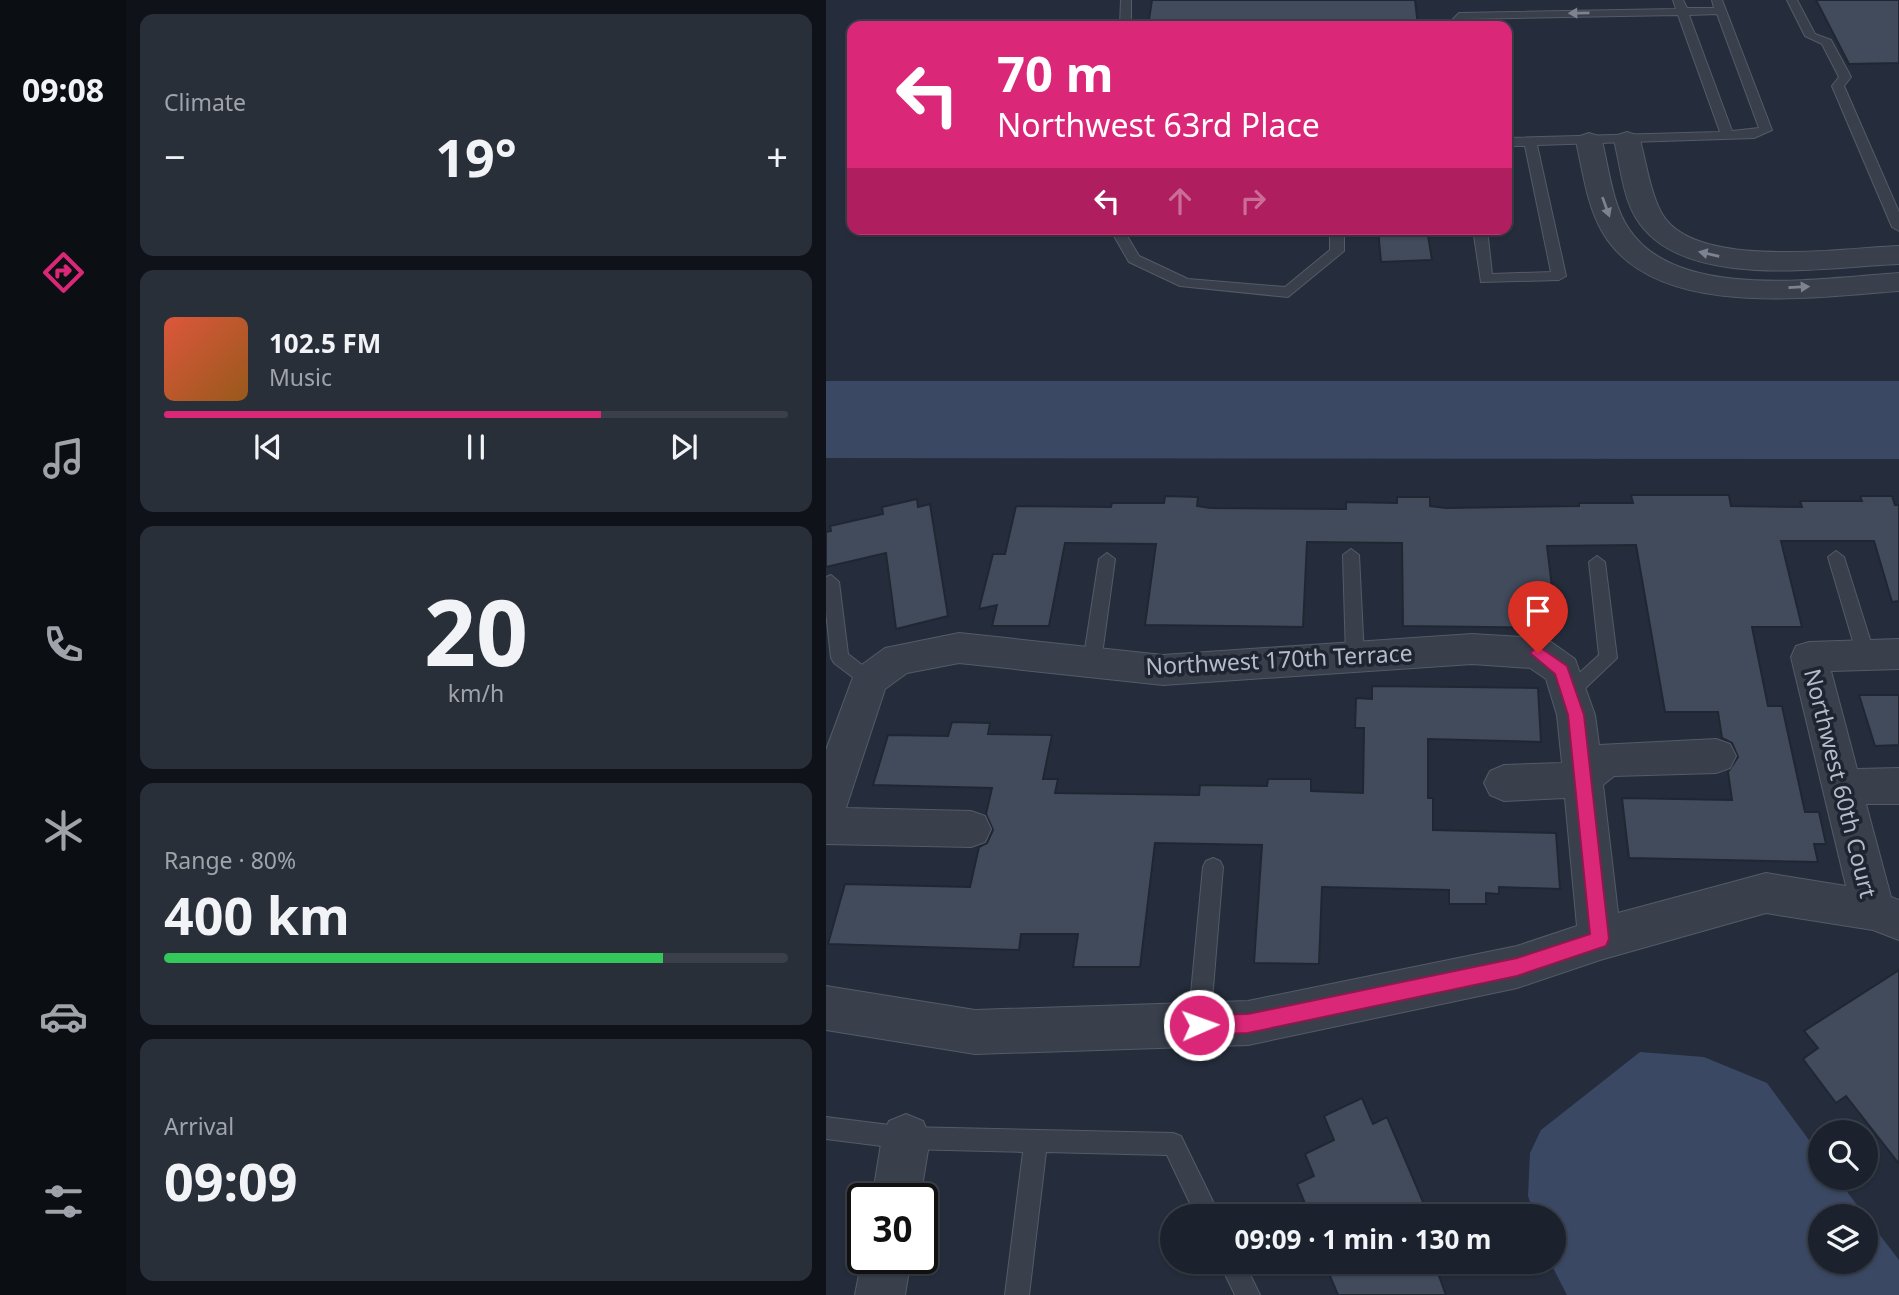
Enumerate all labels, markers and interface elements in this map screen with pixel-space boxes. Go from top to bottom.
one-way arrow [1568,7,1590,19]
text: 70 m [997,40,1114,106]
icon: left [882,49,973,140]
text: 09:08 [22,68,104,111]
text: Climate [164,86,246,118]
text: Northwest 63rd Place [997,103,1320,146]
text: 19° [435,121,517,192]
text: − [164,130,186,182]
text: + [766,130,788,182]
icon: left [1088,182,1126,220]
icon: ahead [1161,182,1199,220]
icon: right [1234,182,1272,220]
one-way arrow [1601,197,1612,218]
icon: directions [39,248,88,297]
one-way arrow [1698,249,1720,260]
one-way arrow [1789,281,1811,292]
text: 102.5 FM [269,325,381,361]
text: Music [269,361,332,393]
icon: previous [249,428,287,466]
icon: pause [457,428,495,466]
icon: next [665,428,703,466]
icon: music [39,434,88,483]
text: 20 [424,569,528,693]
pin [1508,581,1568,653]
icon: arrive [1519,592,1557,630]
icon: phone [39,620,88,669]
street label: Northwest 170th Terrace [1145,636,1413,682]
street label: Northwest 60th Court [1797,665,1885,901]
text: km/h [448,677,504,709]
icon: climate [39,806,88,855]
text: Range · 80% [164,844,296,876]
text: 400 km [164,879,350,950]
position arrow [1162,988,1236,1062]
icon: car [39,992,88,1041]
text: Arrival [164,1110,234,1142]
map controls [1808,1120,1878,1274]
button: search [1808,1120,1878,1190]
text: 09:09 [164,1145,298,1216]
icon: filters [39,1177,88,1226]
speed limit sign: 30 [847,1183,938,1274]
button: layers [1808,1204,1878,1274]
text: 09:09 · 1 min · 130 m [1235,1221,1491,1257]

